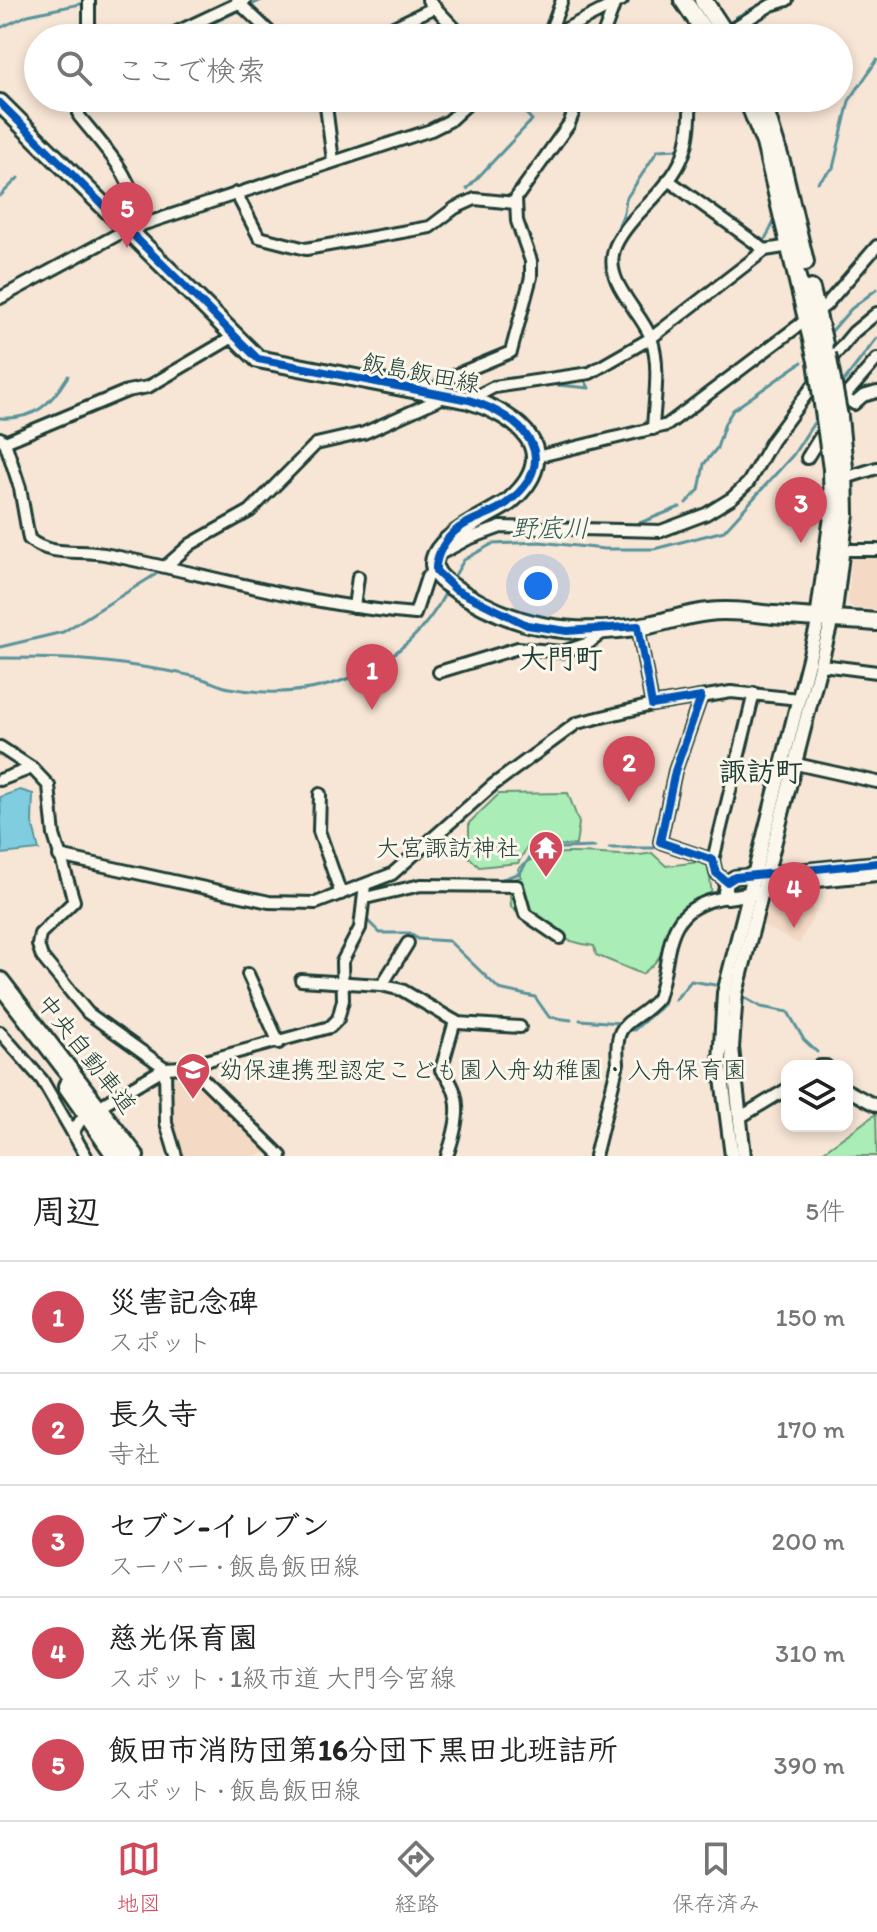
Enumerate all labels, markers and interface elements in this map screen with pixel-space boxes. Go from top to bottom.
search box [24,24,853,112]
icon: search [52,46,96,90]
text: ここで検索 [116,52,266,89]
pin: 5 [101,182,153,248]
street label: 飯島飯田線 [359,347,483,398]
pin: 3 [775,477,827,543]
water label: 野底川 [511,512,589,544]
your location [518,566,558,606]
district label: 大門町 [519,641,603,675]
pin: 1 [346,644,398,710]
pin: 2 [603,736,655,802]
district label: 諏訪町 [719,754,803,788]
temple icon: 大宮諏訪神社 [527,829,565,879]
place label: 大宮諏訪神社 [376,833,520,862]
pin: 4 [768,862,820,928]
street label: 中央自動車道 [32,988,143,1119]
school or university icon: 幼保連携型認定こども園入舟幼稚園・入舟保育園 [174,1051,212,1101]
place label: 幼保連携型認定こども園入舟幼稚園・入舟保育園 [219,1055,747,1084]
map controls [781,1060,853,1132]
button: layers [781,1060,853,1132]
text: 周辺 [32,1191,100,1232]
text: 5件 [805,1195,845,1227]
text: 災害記念碑 [108,1283,258,1320]
text: 1 [52,1301,64,1333]
text: 150 m [776,1301,845,1333]
text: スポット [108,1326,212,1358]
text: 長久寺 [108,1395,198,1432]
text: 2 [51,1413,65,1445]
text: 170 m [776,1413,845,1445]
text: 寺社 [108,1438,160,1470]
text: セブン-イレブン [108,1507,330,1544]
text: 3 [51,1525,65,1557]
text: 200 m [772,1525,845,1557]
text: スーパー · 飯島飯田線 [108,1550,359,1582]
text: 慈光保育園 [108,1619,258,1656]
text: 4 [50,1637,66,1669]
text: 310 m [775,1637,845,1669]
text: スポット · 1級市道 大門今宮線 [108,1662,456,1694]
text: 飯田市消防団第16分団下黒田北班詰所 [108,1731,618,1768]
text: 5 [51,1749,65,1781]
text: 390 m [773,1749,845,1781]
text: スポット · 飯島飯田線 [108,1774,360,1806]
tab: 地図 [117,1837,161,1917]
tab: 経路 [394,1837,438,1917]
tab: 保存済み [672,1837,760,1917]

